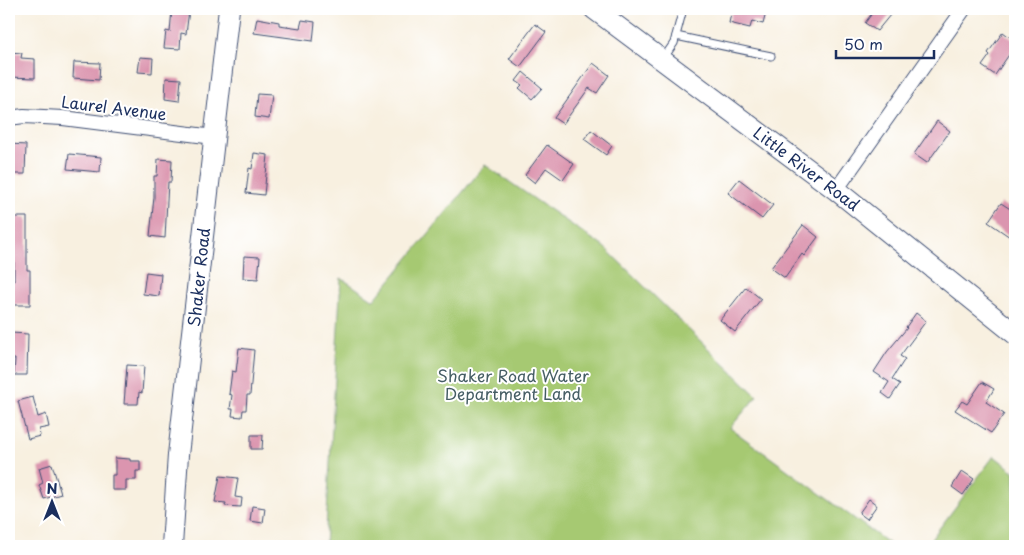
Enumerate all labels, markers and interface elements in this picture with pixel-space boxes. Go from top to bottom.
scale bar [836,28,934,60]
text: 50 m [844,32,883,55]
street label: Laurel Avenue [60,89,168,125]
street label: Little River Road [749,120,865,216]
street label: Shaker Road [181,226,215,328]
park label: Shaker Road Water Department Land [437,363,589,405]
north arrow [28,478,78,528]
text: N [46,478,58,499]

